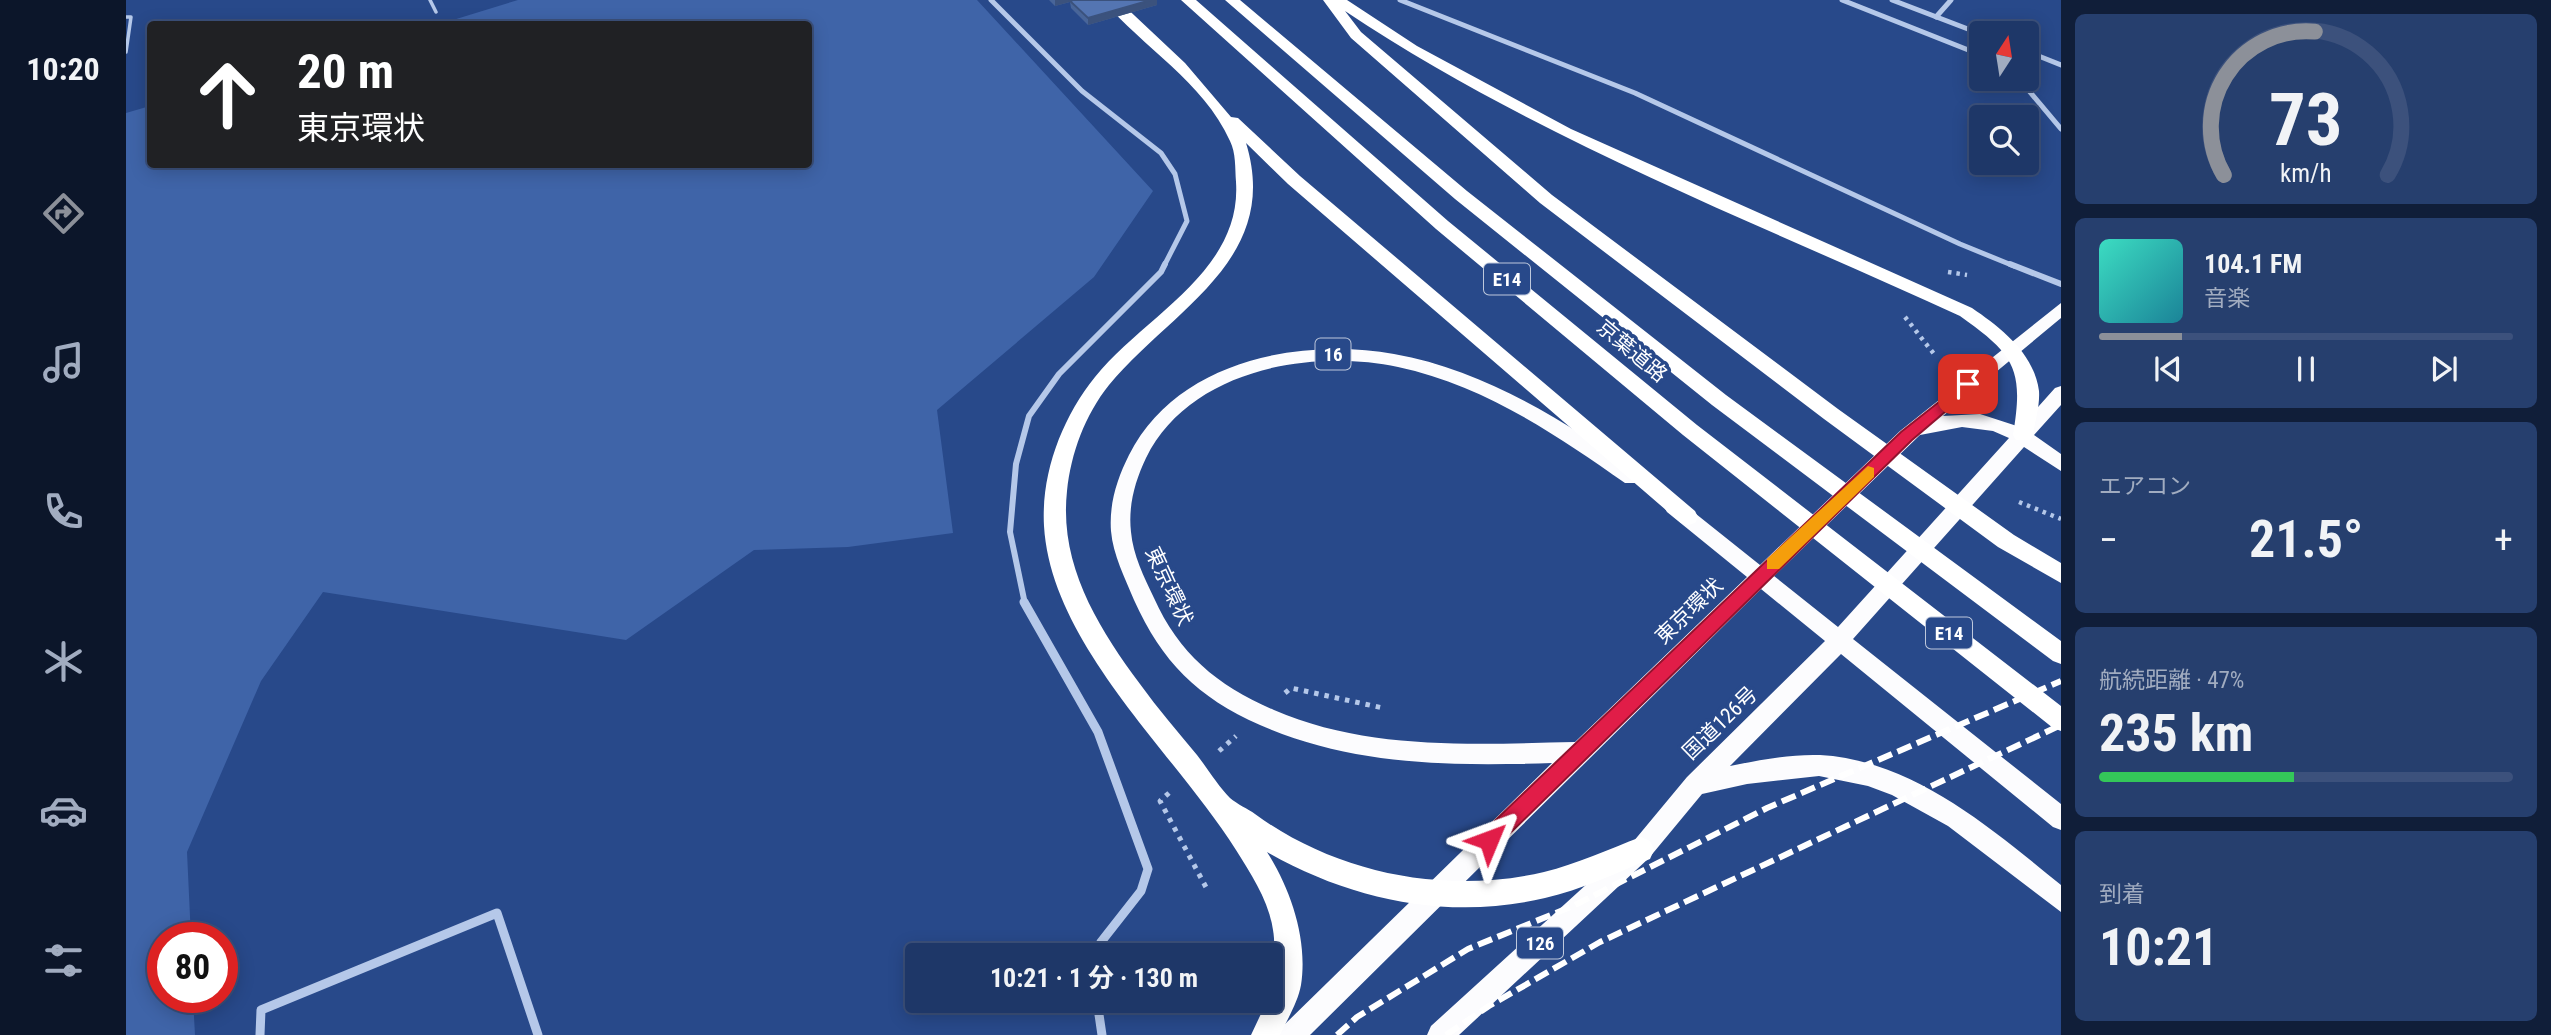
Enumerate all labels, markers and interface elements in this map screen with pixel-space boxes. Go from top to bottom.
north arrow [1969,21,2039,91]
map controls [1969,21,2039,175]
text: 20 m [297,43,394,100]
icon: ahead [182,49,273,140]
text: 10:20 [26,50,100,88]
text: 73 [2269,77,2343,163]
button: search [1969,105,2039,175]
text: 東京環状 [297,109,425,147]
text: km/h [2280,159,2332,188]
icon: directions [39,189,88,238]
text: 104.1 FM [2204,249,2302,279]
road number: E14 [1484,264,1530,294]
text: 音楽 [2204,285,2250,312]
street label: 京葉道路 [1592,315,1672,387]
icon: music [39,338,88,387]
road number: 16 [1316,338,1350,370]
icon: previous [2149,350,2187,388]
icon: pause [2287,350,2325,388]
icon: next [2425,350,2463,388]
pin [1938,354,1998,414]
icon: arrive [1949,365,1987,403]
text: エアコン [2099,473,2191,500]
icon: phone [39,487,88,536]
text: 21.5° [2249,509,2363,570]
text: − [2099,518,2118,562]
text: + [2494,518,2513,562]
street label: 東京環状 [1140,543,1198,629]
street label: 東京環状 [1650,573,1728,649]
road number: E14 [1926,618,1972,648]
icon: climate [39,637,88,686]
text: 航続距離 · 47% [2099,667,2244,694]
street label: 国道126号 [1678,682,1762,764]
text: 235 km [2099,703,2253,764]
icon: car [39,786,88,835]
position arrow [1452,803,1526,877]
text: 到着 [2099,881,2145,908]
text: 10:21 [2099,917,2218,978]
speed limit sign: 80 [147,922,238,1013]
road number: 126 [1517,928,1563,959]
icon: filters [39,936,88,985]
text: 10:21 · 1 分 · 130 m [990,963,1198,993]

